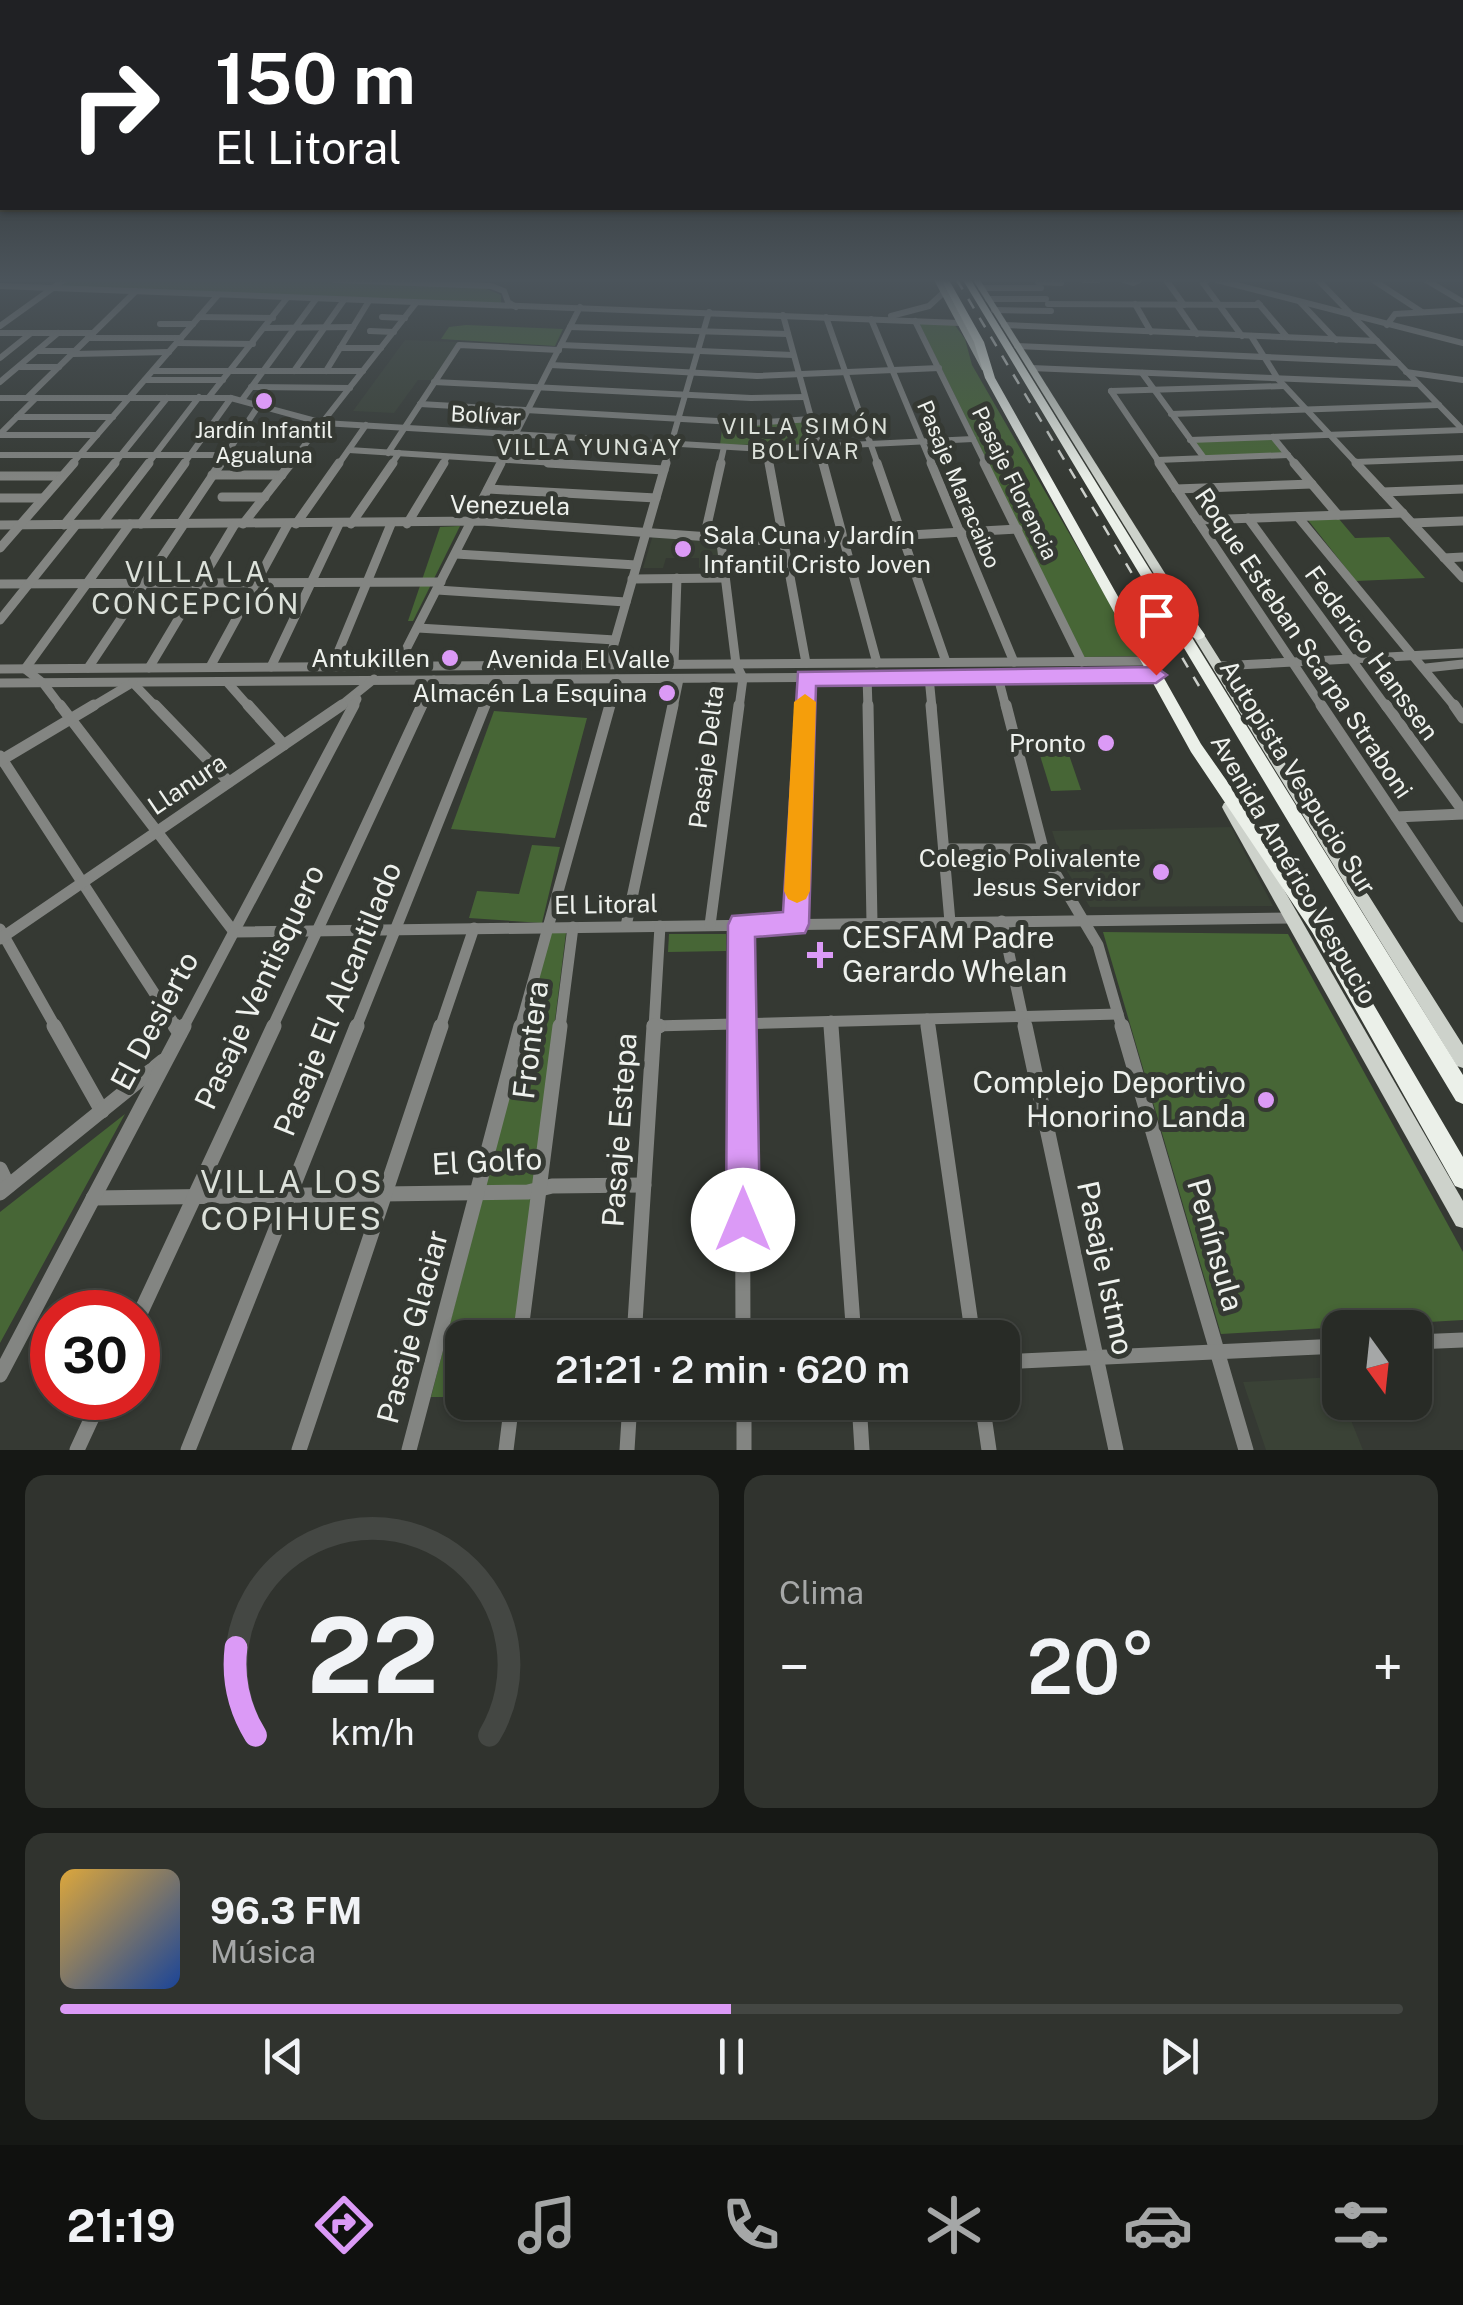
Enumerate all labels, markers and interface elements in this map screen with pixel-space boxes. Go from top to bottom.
text: 150 m [215,37,416,120]
icon: right [50,40,180,170]
text: El Litoral [215,121,402,174]
marker: Jardín Infantil Agualuna [253,390,275,412]
street label: Pasaje Maracaibo [912,396,1006,572]
street label: Bolívar [450,400,522,430]
street label: Pasaje Florencia [967,402,1063,564]
district label: VILLA SIMÓN BOLÍVAR [722,412,890,464]
place label: Jardín Infantil Agualuna [195,417,333,468]
district label: VILLA YUNGAY [497,434,683,460]
street label: Roque Esteban Scarpa Straboni [1189,482,1419,804]
street label: Venezuela [450,489,570,521]
place label: Sala Cuna y Jardín Infantil Cristo Joven [703,520,931,579]
marker: Sala Cuna y Jardín Infantil Cristo Joven [672,538,694,560]
district label: VILLA LA CONCEPCIÓN [91,555,301,620]
street label: Federico Hanssen [1299,560,1445,746]
pin [1114,573,1199,676]
icon: arrive [1129,588,1184,643]
place label: Antukillen [311,643,430,673]
street label: Avenida El Valle [486,644,670,674]
marker: Antukillen [439,647,461,669]
street label: Autopista Vespucio Sur [1214,654,1382,900]
place label: Almacén La Esquina [412,678,647,708]
marker: Almacén La Esquina [656,682,678,704]
street label: Pasaje Delta [682,684,730,830]
place label: Pronto [1009,728,1086,758]
street label: Avenida Américo Vespucio [1204,729,1384,1009]
marker: Pronto [1095,732,1117,754]
street label: Llanura [142,747,232,821]
place label: Colegio Polivalente Jesus Servidor [919,843,1141,902]
street label: Pasaje El Alcantilado [266,856,409,1141]
street label: Pasaje Ventisquero [187,859,332,1115]
marker: Colegio Polivalente Jesus Servidor [1150,861,1172,883]
street label: El Litoral [554,888,658,920]
place label: CESFAM Padre Gerardo Whelan [842,919,1067,989]
marker: CESFAM Padre Gerardo Whelan [807,942,833,968]
street label: El Desierto [103,945,206,1096]
street label: Frontera [505,979,555,1101]
street label: Pasaje Estepa [594,1032,644,1228]
place label: Complejo Deportivo Honorino Landa [973,1064,1246,1134]
marker: Complejo Deportivo Honorino Landa [1255,1089,1277,1111]
street label: El Golfo [431,1140,543,1182]
district label: VILLA LOS COPIHUES [200,1163,384,1237]
position arrow [691,1168,795,1272]
street label: Península [1180,1174,1252,1315]
street label: Pasaje Istmo [1070,1178,1142,1358]
street label: Pasaje Glaciar [369,1226,455,1427]
speed limit sign: 30 [30,1290,160,1420]
north arrow [1322,1310,1432,1420]
map controls [1322,1310,1432,1420]
text: 21:21 · 2 min · 620 m [555,1347,910,1392]
text: Clima [779,1574,864,1611]
text: 22 [306,1594,438,1716]
text: 20° [1027,1623,1155,1711]
text: − [779,1635,810,1699]
text: + [1372,1635,1403,1699]
text: km/h [330,1711,414,1753]
text: 96.3 FM [210,1888,362,1933]
text: Música [210,1933,316,1970]
icon: previous [256,2029,311,2084]
icon: pause [704,2029,759,2084]
icon: next [1152,2029,1207,2084]
icon: directions [309,2190,379,2260]
icon: music [512,2190,582,2260]
icon: phone [716,2190,786,2260]
icon: climate [919,2190,989,2260]
icon: car [1123,2190,1193,2260]
icon: filters [1326,2190,1396,2260]
text: 21:19 [67,2199,176,2252]

